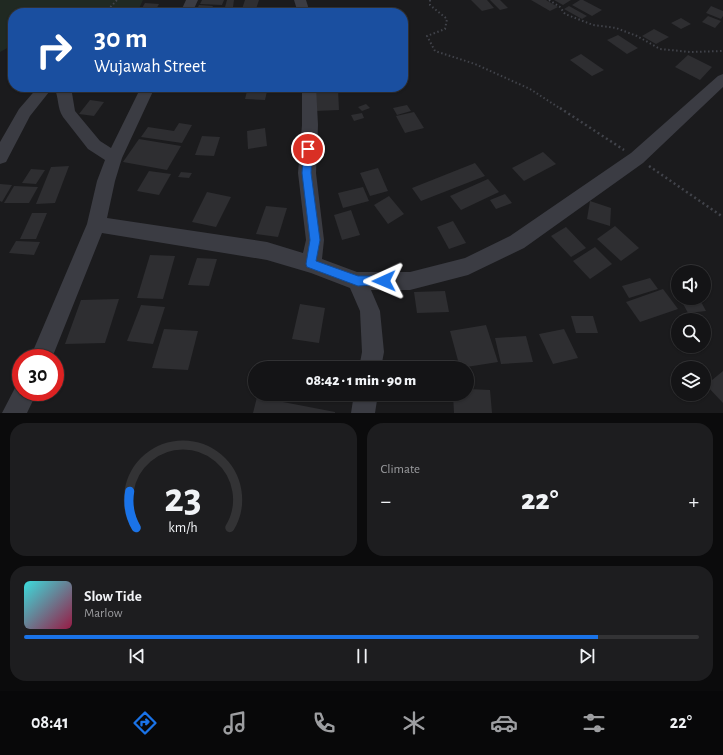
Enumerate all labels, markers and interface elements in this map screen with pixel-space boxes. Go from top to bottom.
icon: right [28,24,80,76]
text: 30 m [94,25,147,53]
text: Wujawah Street [94,58,206,76]
pin [291,132,325,166]
icon: arrive [297,138,319,160]
position arrow [363,260,405,302]
map controls [671,265,711,401]
button: sound [671,265,711,305]
button: search [671,313,711,353]
speed limit sign: 30 [12,349,64,401]
button: layers [671,361,711,401]
text: 08:42 · 1 min · 90 m [306,373,416,388]
text: Climate [381,463,420,476]
text: 23 [164,477,202,518]
text: 22° [521,485,559,515]
text: − [381,490,391,512]
text: + [688,490,699,512]
text: km/h [169,520,198,534]
text: Slow Tide [84,589,142,604]
text: Marlow [84,607,122,620]
icon: previous [126,645,148,667]
icon: pause [351,645,373,667]
icon: next [576,645,598,667]
icon: directions [131,709,159,737]
icon: music [221,709,249,737]
icon: phone [310,709,338,737]
icon: climate [400,709,428,737]
icon: car [490,709,518,737]
icon: filters [580,709,608,737]
text: 08:41 [31,714,69,732]
text: 22° [670,714,692,732]

